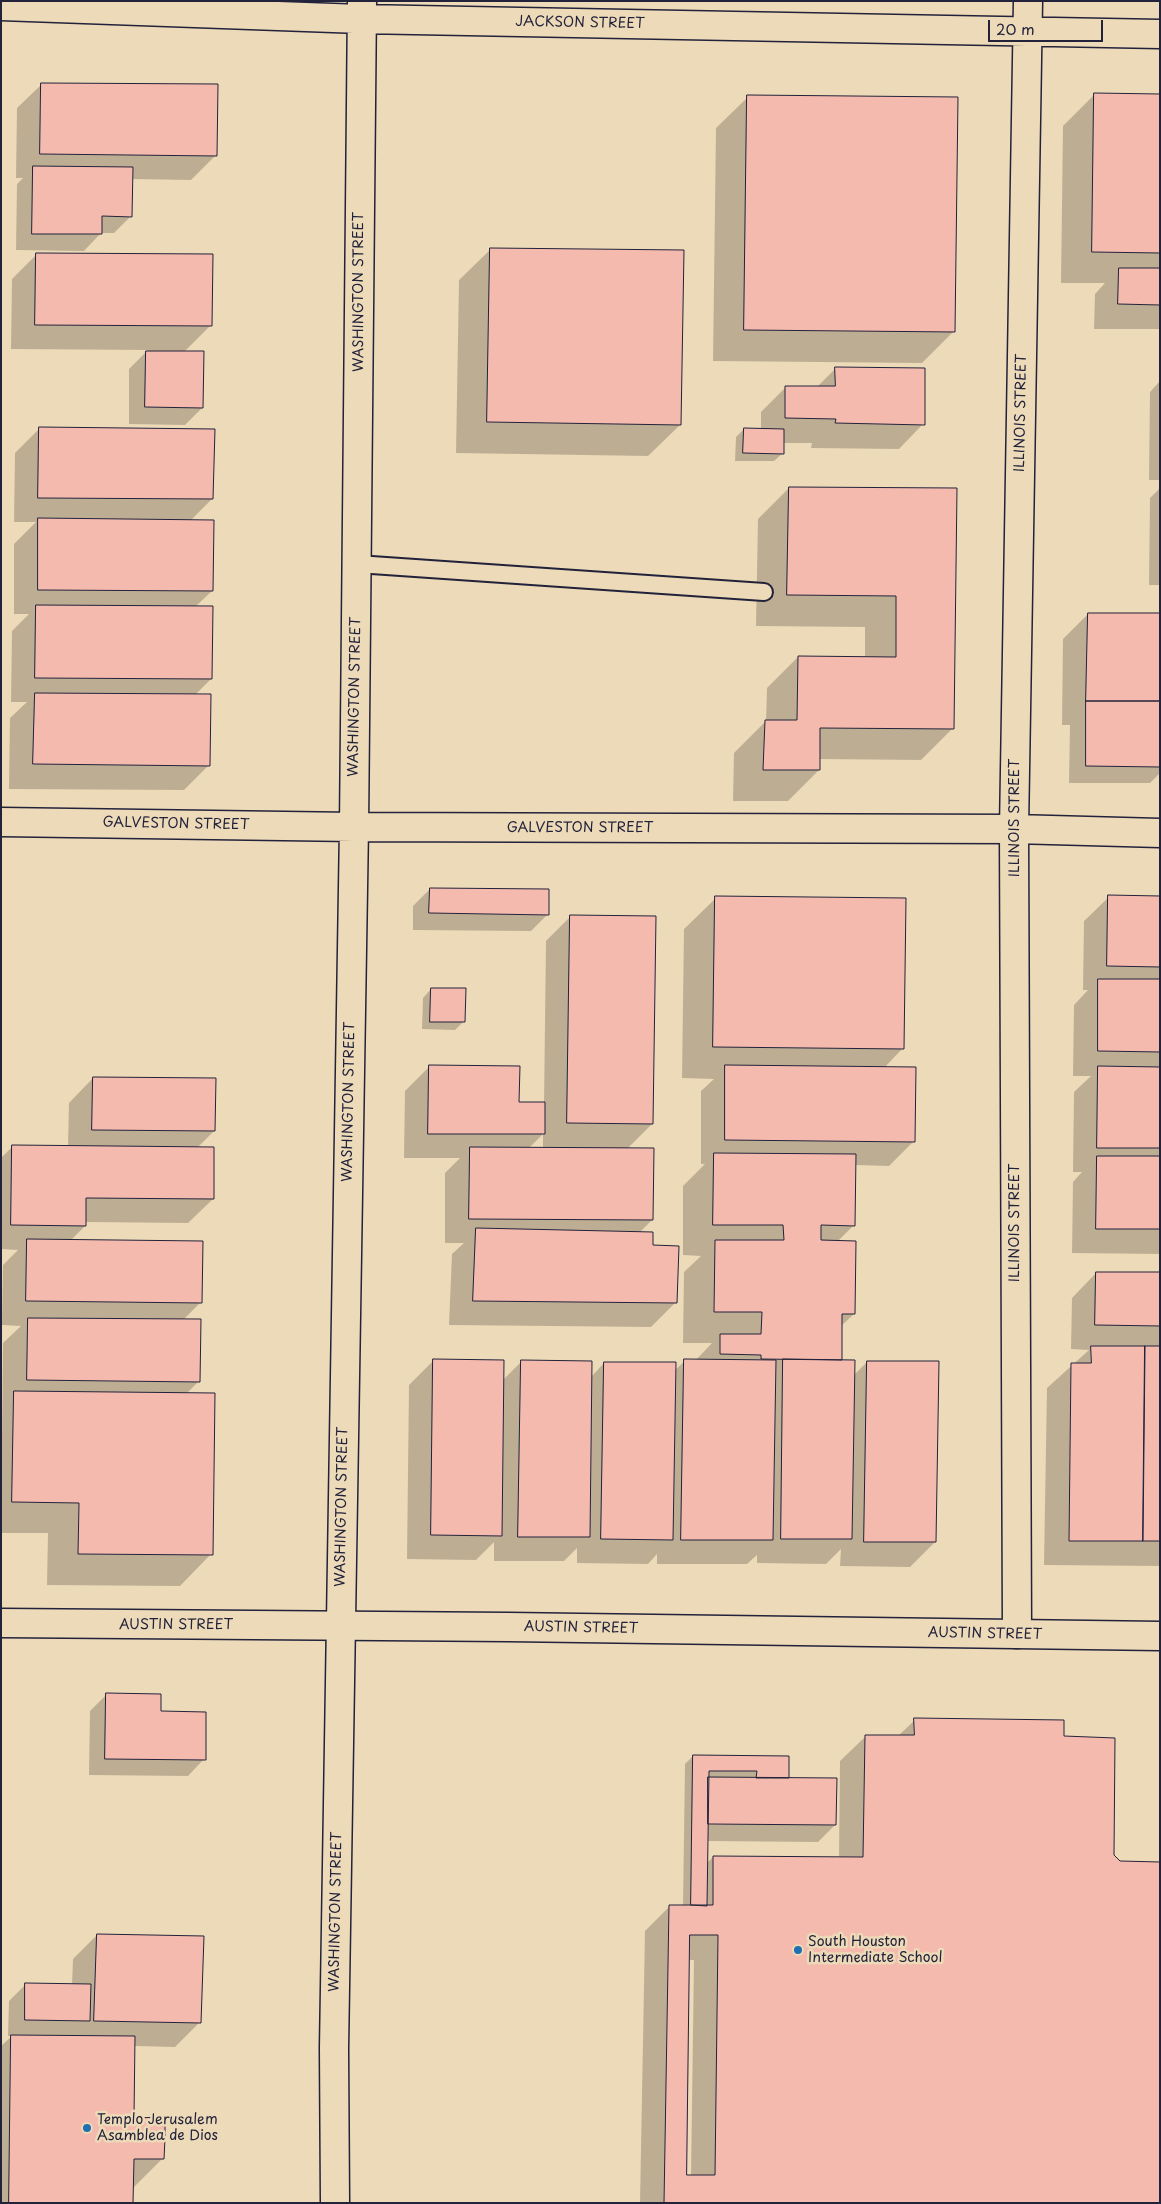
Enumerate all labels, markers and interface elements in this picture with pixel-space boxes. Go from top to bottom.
scale bar [991,10,1106,42]
street label: JACKSON STREET [515,13,645,33]
text: 20 m [996,17,1035,40]
street label: WASHINGTON STREET [351,212,367,372]
street label: ILLINOIS STREET [1012,354,1030,472]
street label: WASHINGTON STREET [345,617,365,777]
street label: ILLINOIS STREET [1007,759,1023,877]
street label: GALVESTON STREET [103,814,249,834]
street label: GALVESTON STREET [507,820,653,836]
street label: WASHINGTON STREET [339,1022,359,1182]
street label: ILLINOIS STREET [1007,1164,1023,1282]
street label: WASHINGTON STREET [332,1427,352,1587]
street label: AUSTIN STREET [119,1617,233,1633]
street label: AUSTIN STREET [524,1619,638,1637]
street label: AUSTIN STREET [928,1625,1042,1643]
street label: WASHINGTON STREET [326,1832,346,1992]
place label: South Houston Intermediate School [808,1934,943,1966]
marker: South Houston Intermediate School [792,1944,804,1956]
place label: Templo Jerusalem Asamblea de Dios [97,2112,218,2144]
marker: Templo Jerusalem Asamblea de Dios [81,2122,93,2134]

